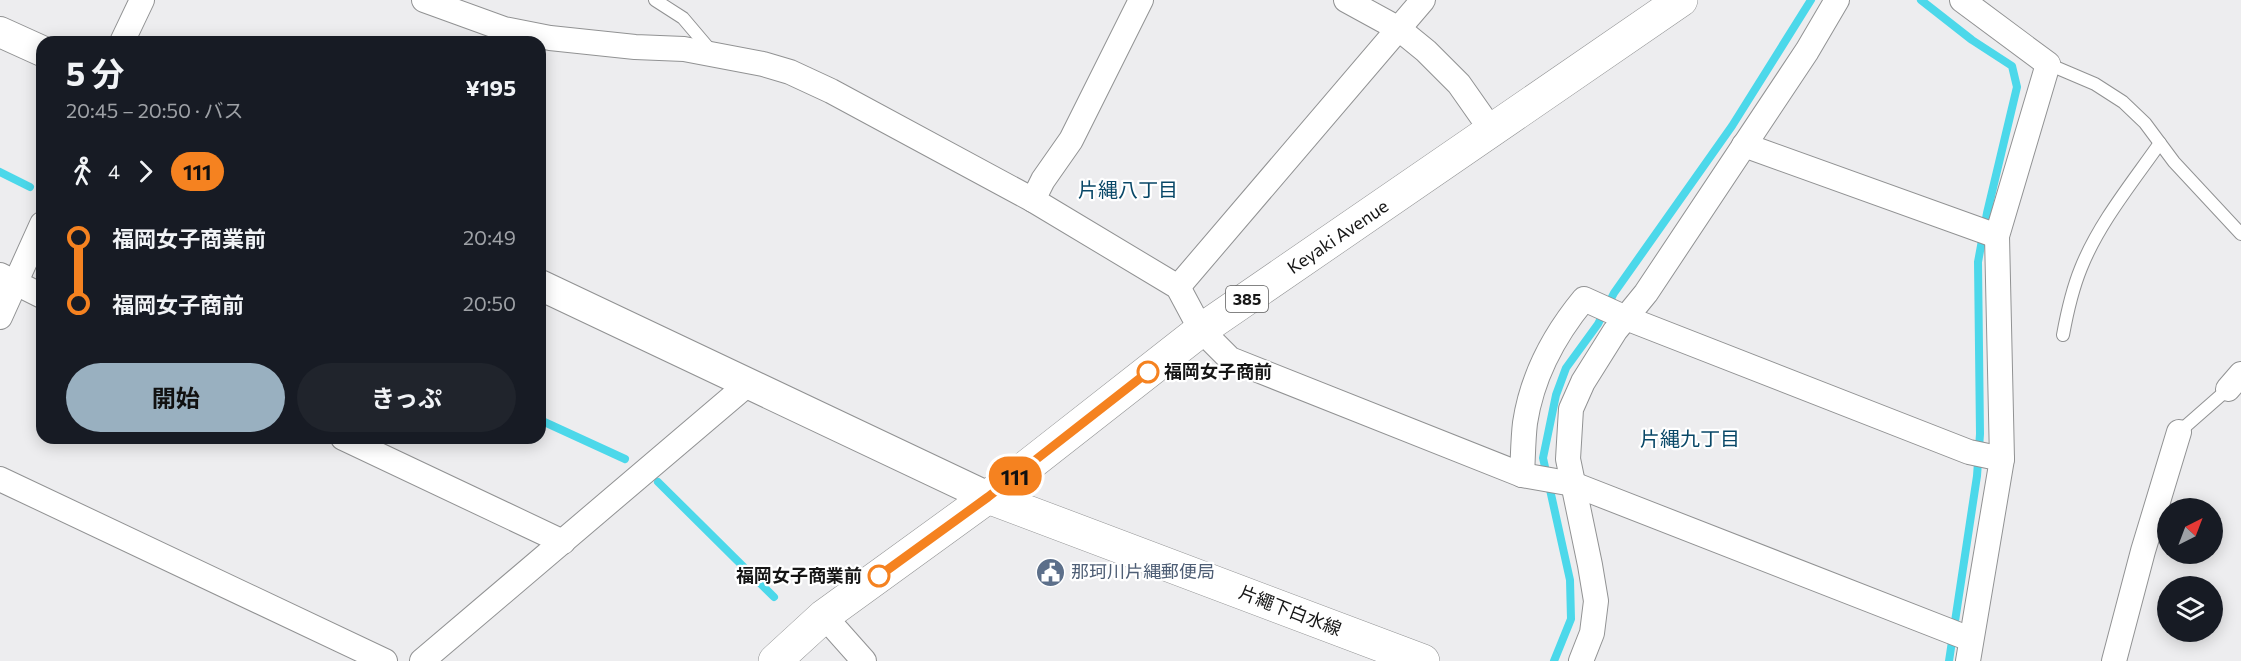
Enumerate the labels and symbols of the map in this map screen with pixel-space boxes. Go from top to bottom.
district label: 片縄八丁目 [1078,177,1178,201]
street label: Keyaki Avenue [1283,194,1392,278]
road number: 385 [1226,286,1268,312]
place label: 福岡女子商前 [1164,360,1272,382]
marker: 福岡女子商前 [1137,361,1159,383]
district label: 片縄九丁目 [1640,426,1740,450]
line badge: 111 [980,456,1050,496]
north arrow [2157,498,2223,564]
public building icon: 那珂川片縄郵便局 [1034,556,1066,588]
place label: 那珂川片縄郵便局 [1071,560,1215,582]
place label: 福岡女子商業前 [736,564,862,586]
marker: 福岡女子商業前 [868,565,890,587]
street label: 片繩下白水線 [1236,580,1345,640]

